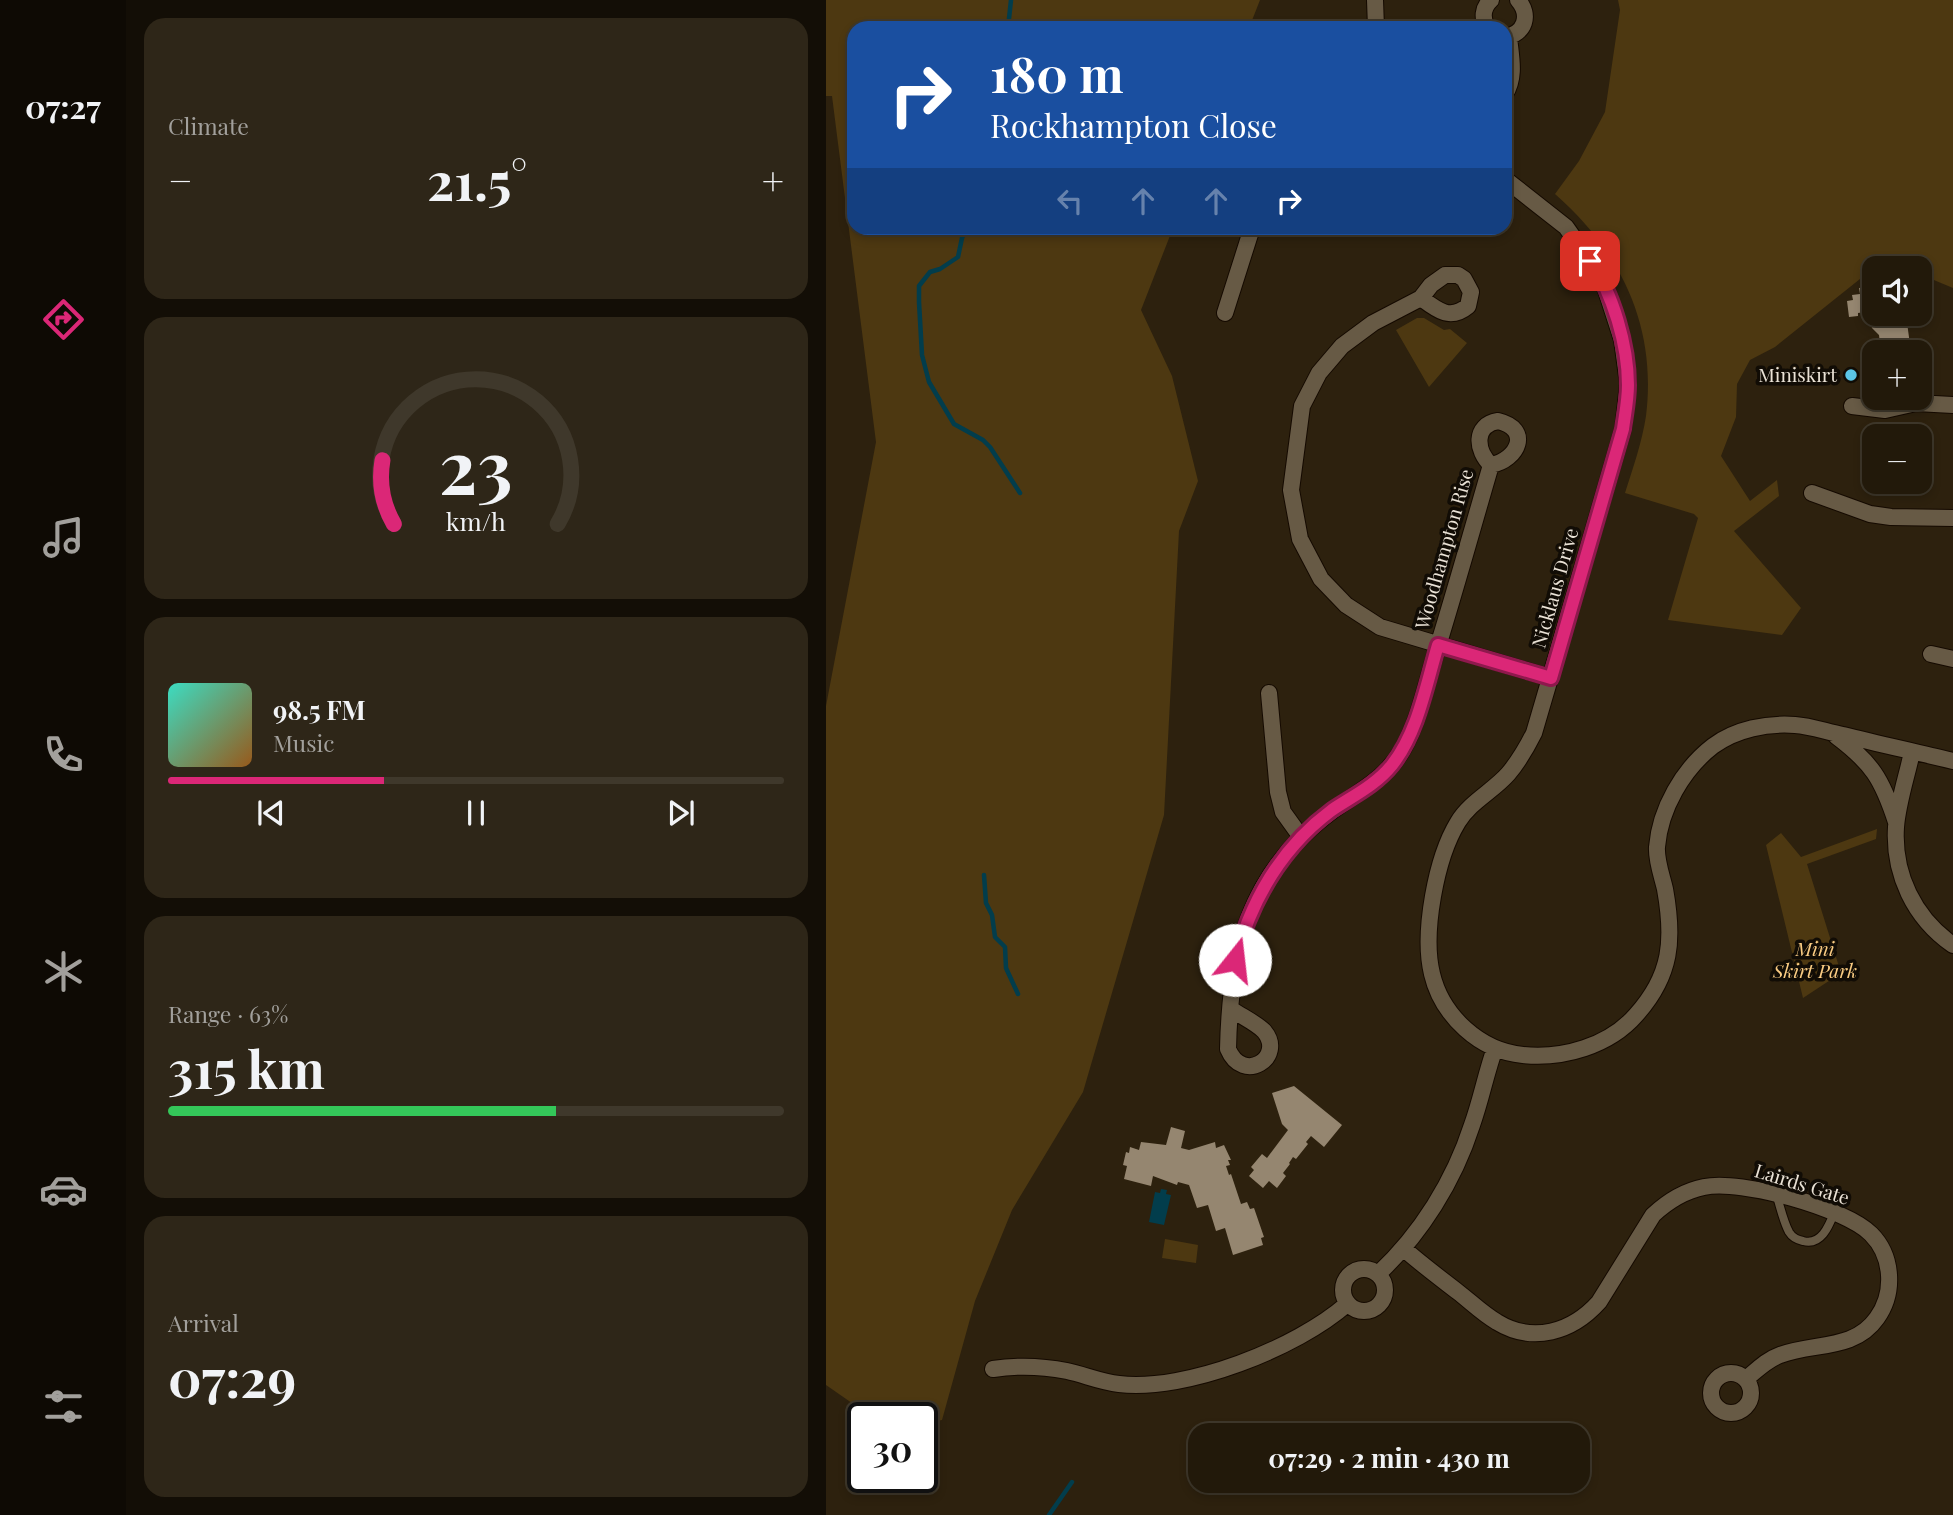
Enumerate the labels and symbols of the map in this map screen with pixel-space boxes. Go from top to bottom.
pin [1560,231,1620,291]
place label: Miniskirt [1758,361,1837,387]
marker: Miniskirt [1843,367,1859,383]
street label: Woodhampton Rise [1407,466,1478,633]
street label: Nicklaus Drive [1525,525,1584,651]
position arrow [1198,923,1272,997]
park label: Mini Skirt Park [1772,935,1857,983]
street label: Lairds Gate [1752,1156,1853,1210]
speed limit sign: 30 [847,1402,938,1493]

